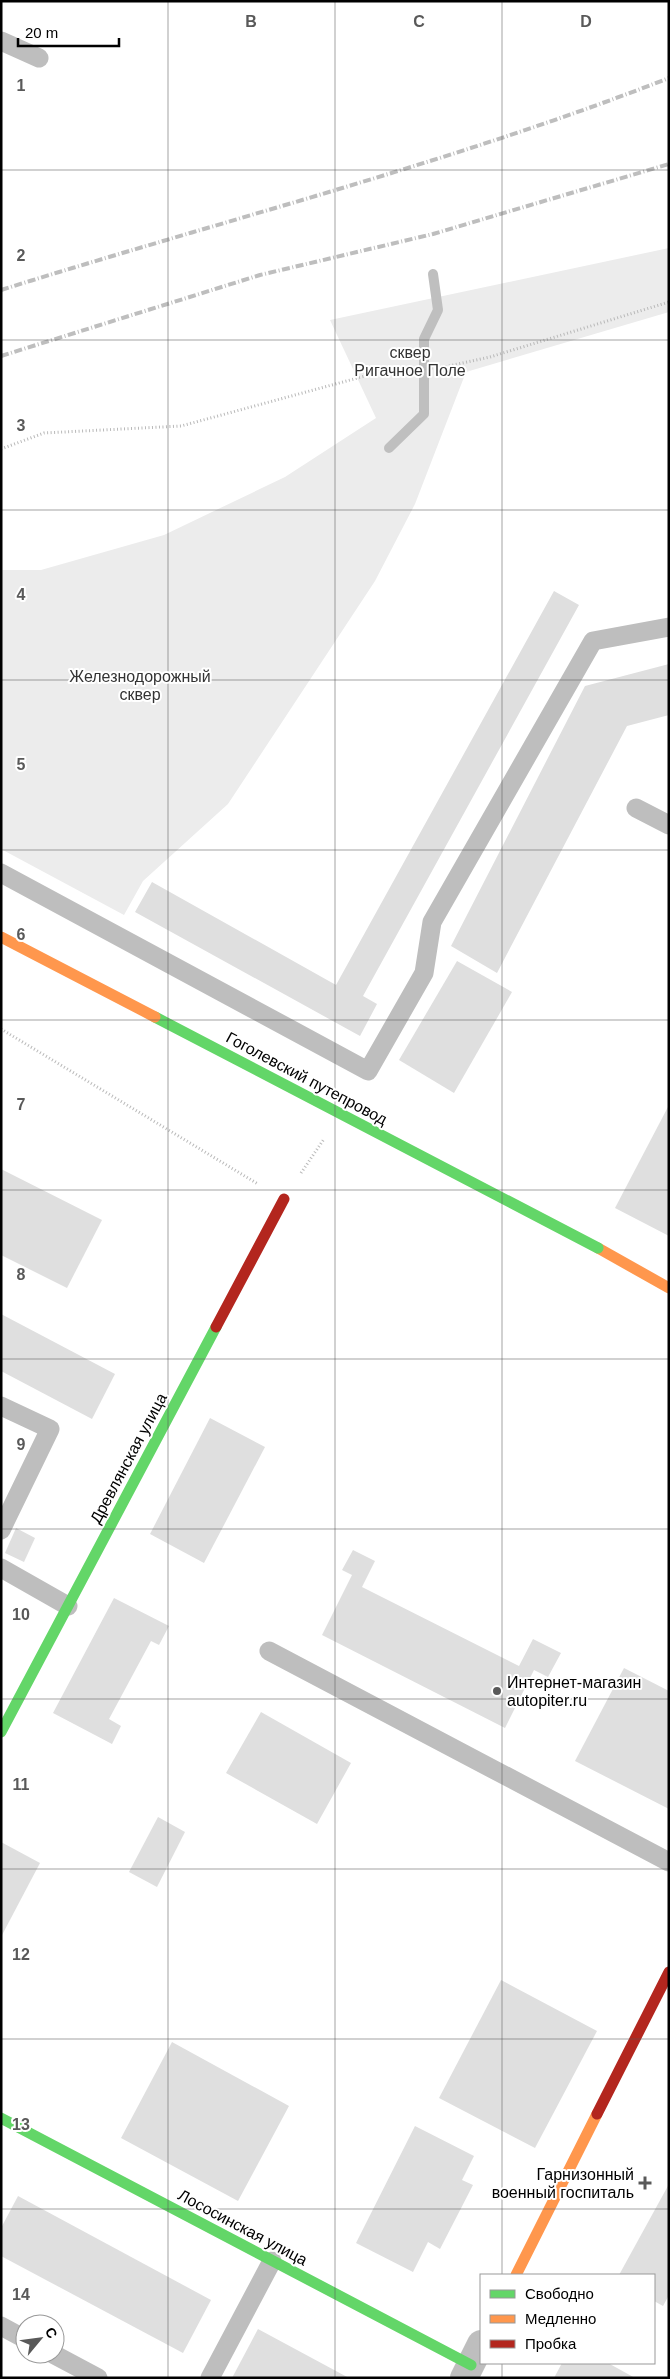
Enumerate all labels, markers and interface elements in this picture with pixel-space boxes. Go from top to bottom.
text: B [245,13,257,30]
text: C [413,13,425,30]
text: D [580,13,592,30]
scale bar [18,15,119,47]
text: 20 m [25,24,58,41]
text: 1 [17,77,26,94]
text: 2 [17,247,26,264]
park label: сквер Ригачное Поле [354,344,466,379]
text: 3 [17,417,26,434]
text: 4 [17,586,26,603]
park label: Железнодорожный сквер [69,668,211,703]
text: 5 [17,756,26,773]
text: 6 [17,926,26,943]
street label: Гоголевский путепровод [223,1029,391,1128]
text: 7 [17,1096,26,1113]
text: 8 [17,1266,26,1283]
street label: Древлянская улица [87,1390,170,1526]
text: 9 [17,1436,26,1453]
text: 10 [12,1606,30,1623]
place label: Интернет-магазин autopiter.ru [507,1674,641,1709]
marker: Интернет-магазин autopiter.ru [491,1685,503,1697]
text: 11 [13,1776,30,1793]
text: 12 [12,1946,30,1963]
text: 13 [12,2116,30,2133]
place label: Гарнизонный военный госпиталь [492,2166,634,2201]
marker: Гарнизонный военный госпиталь [638,2176,652,2190]
street label: Лососинская улица [175,2186,310,2269]
legend [480,2274,655,2364]
text: Свободно [525,2285,594,2302]
text: 14 [12,2286,30,2303]
text: Медленно [525,2310,596,2327]
north arrow [15,2314,65,2364]
text: С [42,2324,61,2341]
text: Пробка [525,2335,577,2352]

